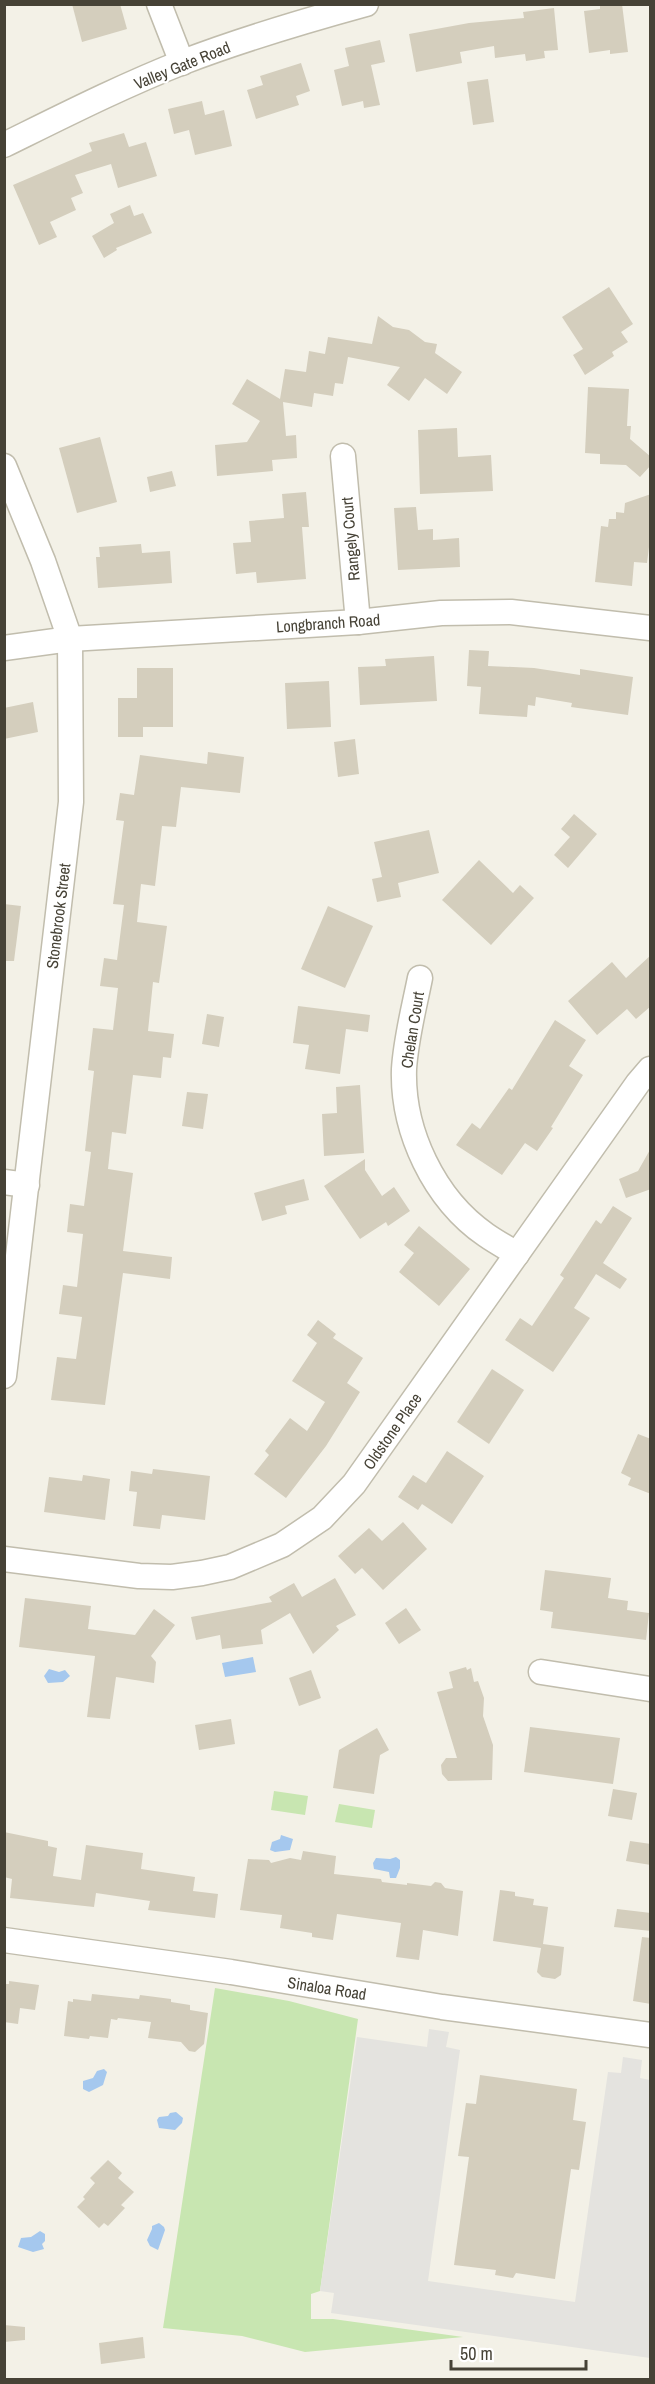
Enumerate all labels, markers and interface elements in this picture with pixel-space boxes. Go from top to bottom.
street label: Valley Gate Road [131,36,233,94]
street label: Rangely Court [335,496,365,582]
street label: Longbranch Road [275,608,381,638]
street label: Stonebrook Street [41,862,75,970]
street label: Chelan Court [395,990,429,1070]
street label: Oldstone Place [357,1388,427,1474]
street label: Sinaloa Road [286,1971,368,2005]
scale bar [451,2333,586,2371]
text: 50 m [460,2341,493,2366]

